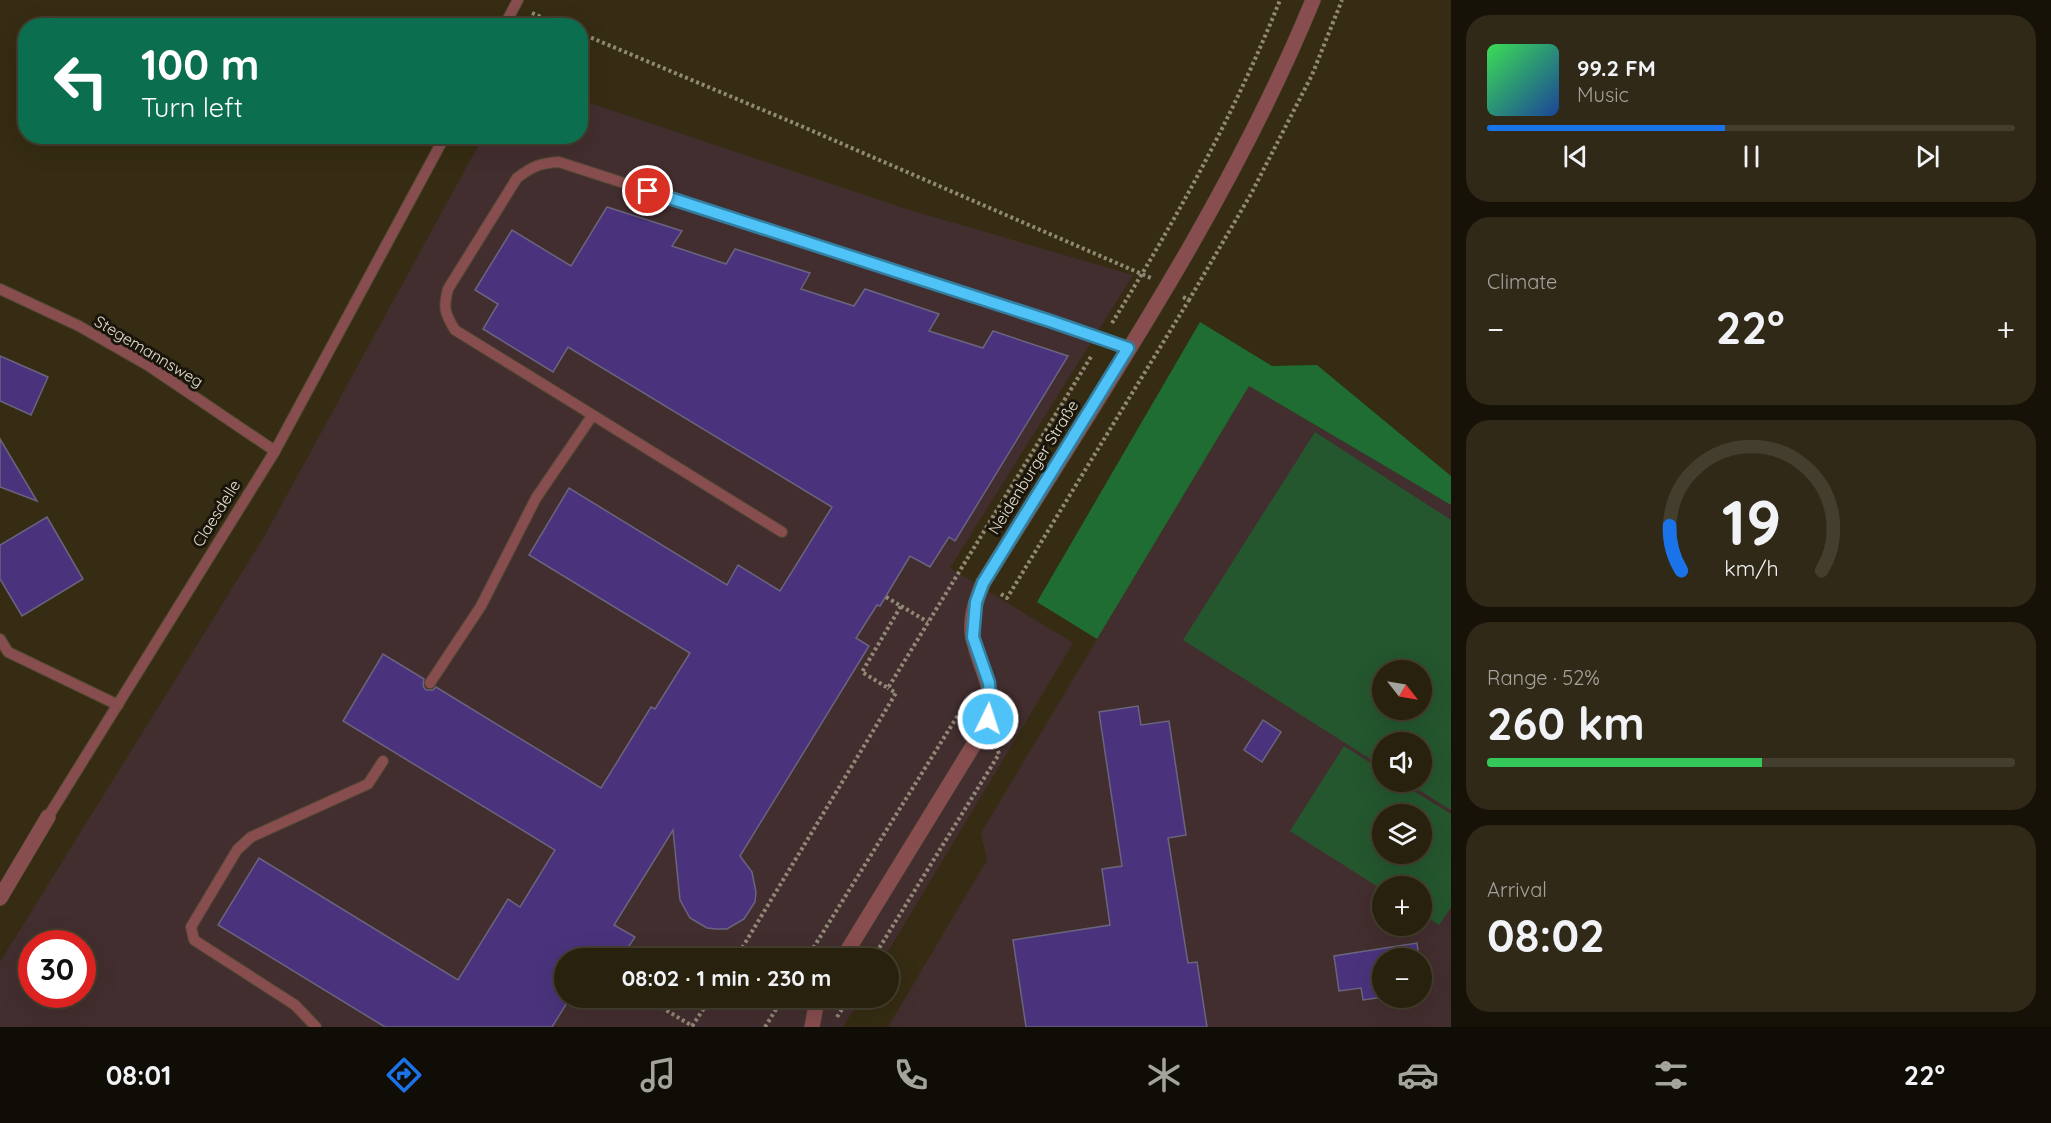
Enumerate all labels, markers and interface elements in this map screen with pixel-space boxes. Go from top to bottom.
text: 100 m [141,38,259,91]
icon: left [42,42,120,120]
text: 99.2 FM [1577,54,1656,82]
text: Music [1577,82,1629,107]
text: Turn left [141,90,243,124]
icon: previous [1559,140,1592,173]
icon: pause [1735,140,1768,173]
icon: next [1911,140,1944,173]
pin [622,165,673,216]
icon: arrive [631,174,664,207]
text: Climate [1487,269,1557,294]
text: 22° [1716,299,1785,355]
text: − [1487,308,1504,349]
text: + [1996,308,2015,349]
street label: Stegemannsweg [91,311,207,391]
street label: Neidenburger Straße [983,396,1083,538]
street label: Claesdelle [188,476,244,550]
text: 19 [1721,483,1781,561]
text: km/h [1724,555,1778,581]
north arrow [1372,660,1432,720]
map controls [1372,660,1432,1008]
text: Range · 52% [1487,665,1600,690]
position arrow [956,687,1020,751]
text: 260 km [1487,695,1645,751]
button: sound [1372,732,1432,792]
button: layers [1372,804,1432,864]
button: + [1372,876,1432,936]
text: Arrival [1487,877,1547,902]
text: 08:02 [1487,907,1605,963]
speed limit sign: 30 [18,930,96,1008]
button: − [1372,948,1432,1008]
text: 08:02 · 1 min · 230 m [622,964,831,992]
icon: directions [383,1054,425,1096]
icon: music [637,1054,679,1096]
icon: phone [890,1054,932,1096]
icon: climate [1143,1054,1185,1096]
icon: car [1397,1054,1439,1096]
icon: filters [1650,1054,1692,1096]
text: 08:01 [106,1058,172,1092]
text: 22° [1904,1058,1945,1092]

